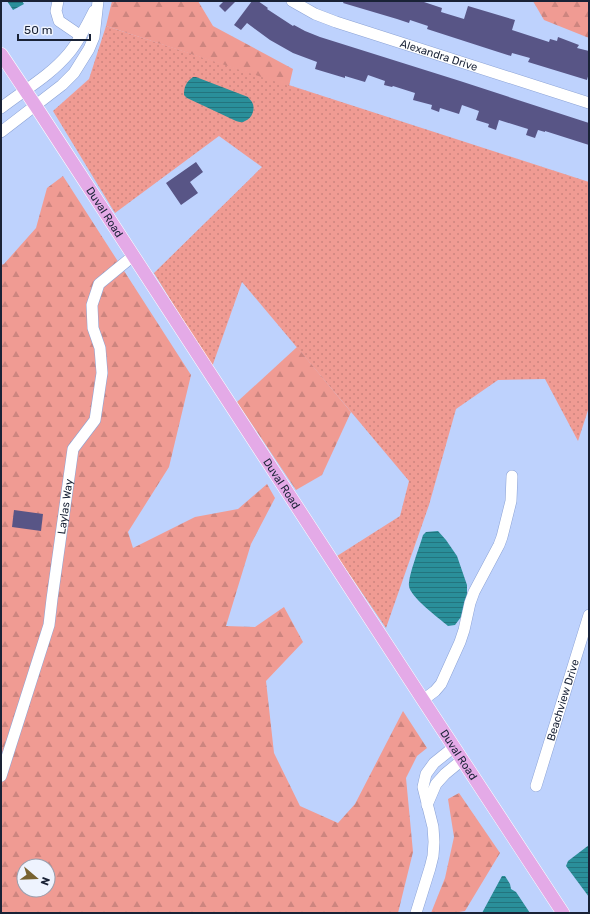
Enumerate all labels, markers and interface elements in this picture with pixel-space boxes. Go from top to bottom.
scale bar [18,16,90,42]
text: 50 m [24,23,52,37]
street label: Alexandra Drive [398,37,479,74]
street label: Duval Road [83,185,126,240]
street label: Duval Road [260,456,303,511]
street label: Laylas Way [55,478,76,535]
street label: Beachview Drive [544,658,582,743]
street label: Duval Road [437,727,480,783]
north arrow [16,858,56,898]
text: N [38,875,52,887]

